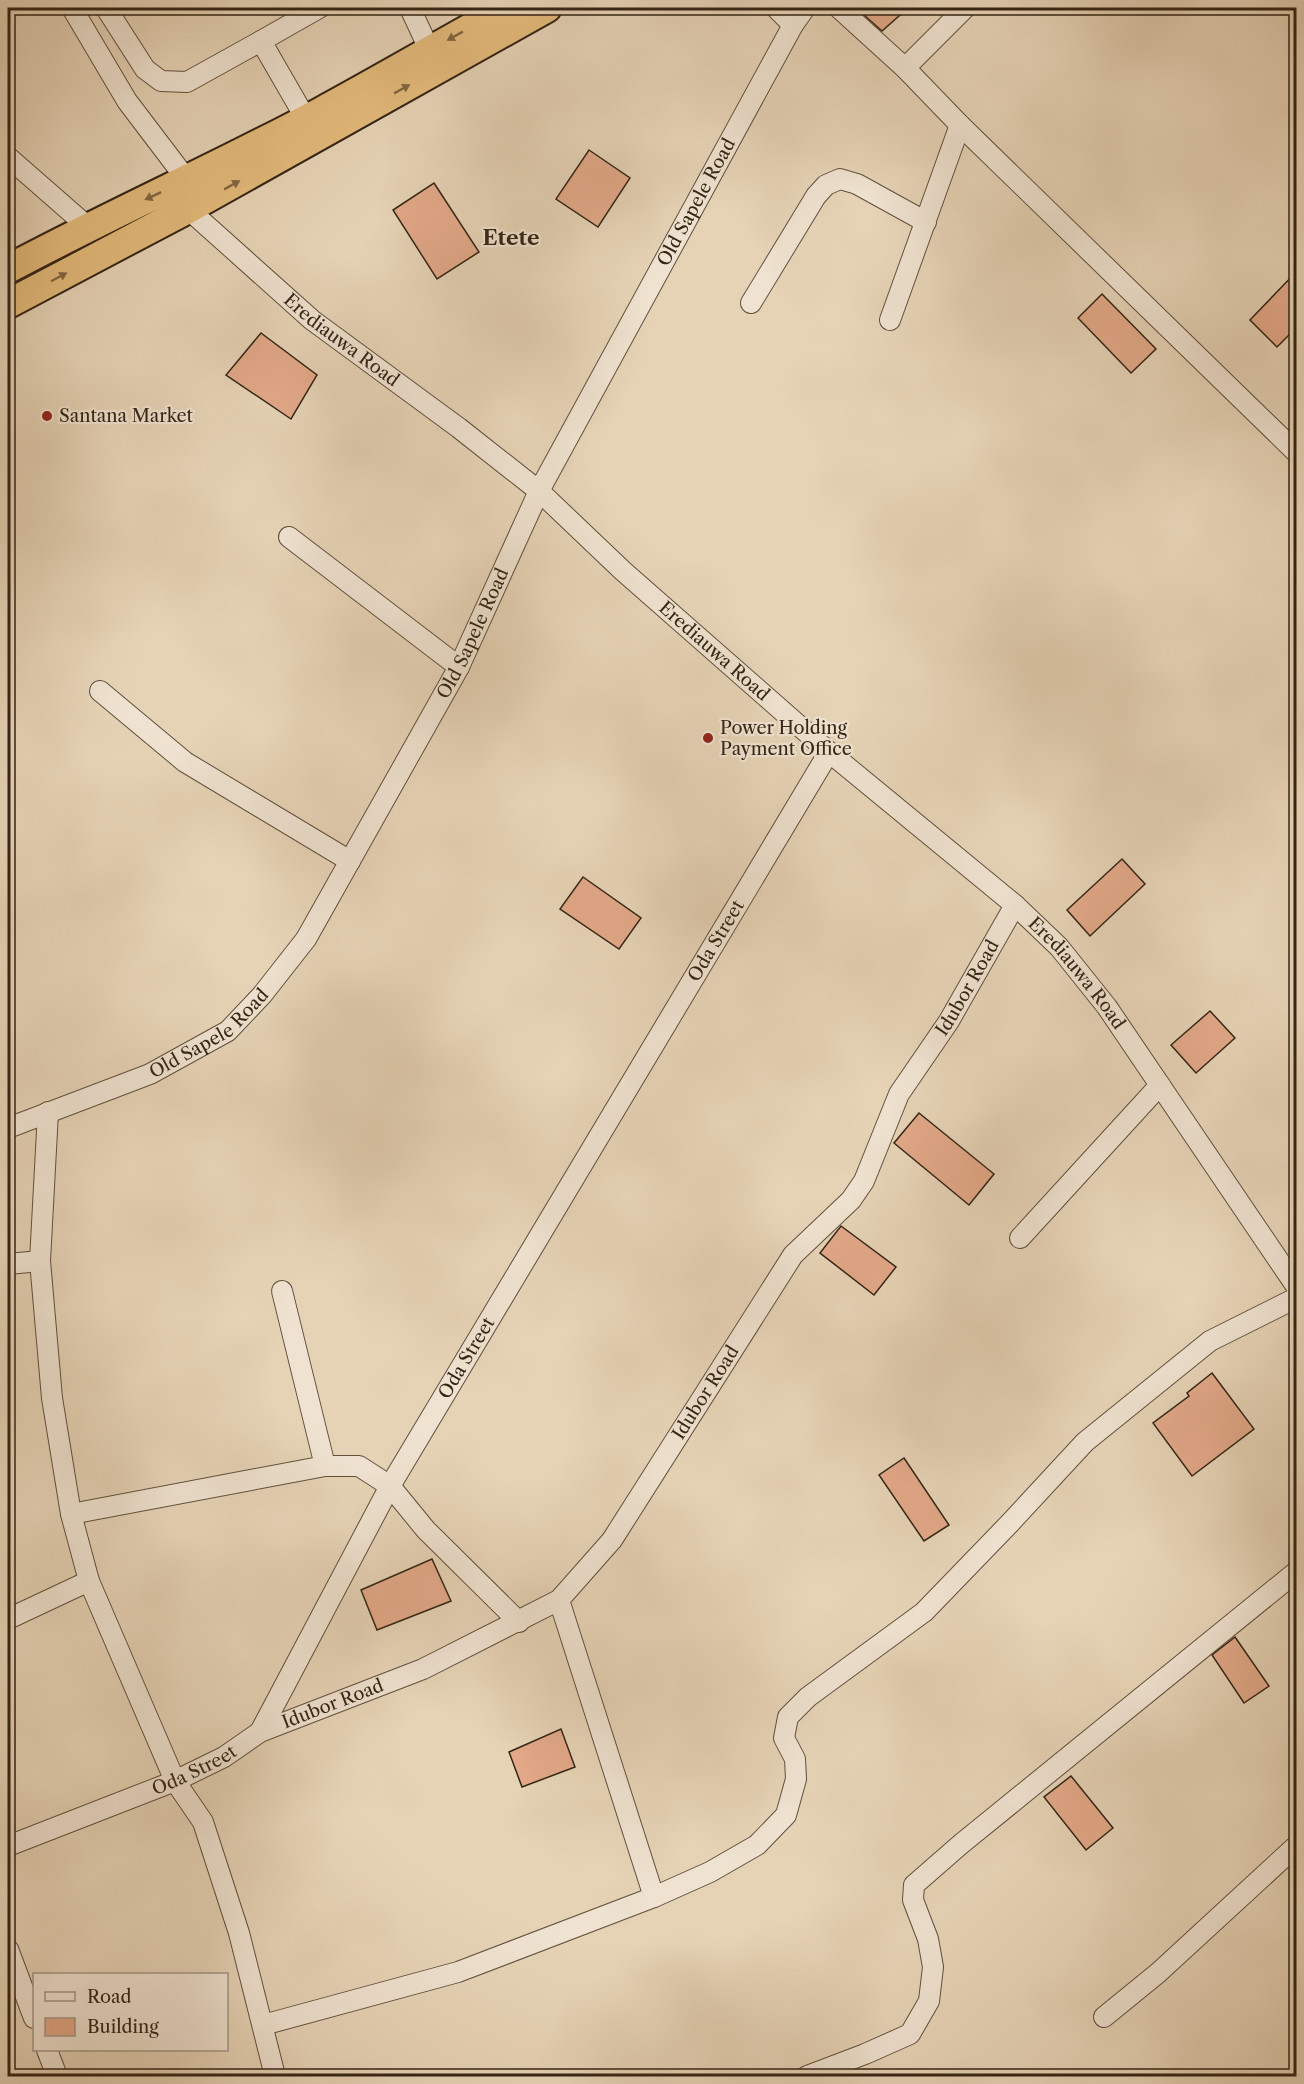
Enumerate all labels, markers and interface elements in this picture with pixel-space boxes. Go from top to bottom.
one-way arrow [447,31,464,41]
one-way arrow [393,85,410,95]
street label: Old Sapele Road [653,135,740,270]
one-way arrow [223,180,240,190]
one-way arrow [145,191,162,200]
district label: Etete [482,225,540,250]
one-way arrow [51,272,68,281]
street label: Erediauwa Road [279,289,404,391]
place label: Santana Market [59,405,194,427]
marker: Santana Market [40,409,54,423]
street label: Old Sapele Road [432,565,513,703]
street label: Erediauwa Road [654,597,774,705]
place label: Power Holding Payment Office [720,717,852,760]
marker: Power Holding Payment Office [701,731,715,745]
street label: Oda Street [683,896,749,986]
street label: Erediauwa Road [1024,913,1130,1033]
street label: Idubor Road [931,936,1004,1040]
street label: Old Sapele Road [146,984,273,1083]
street label: Oda Street [434,1313,500,1403]
street label: Idubor Road [668,1341,744,1444]
street label: Idubor Road [279,1674,387,1733]
street label: Oda Street [149,1740,241,1800]
legend [33,1973,228,2051]
text: Road [87,1986,132,2008]
text: Building [87,2016,159,2038]

